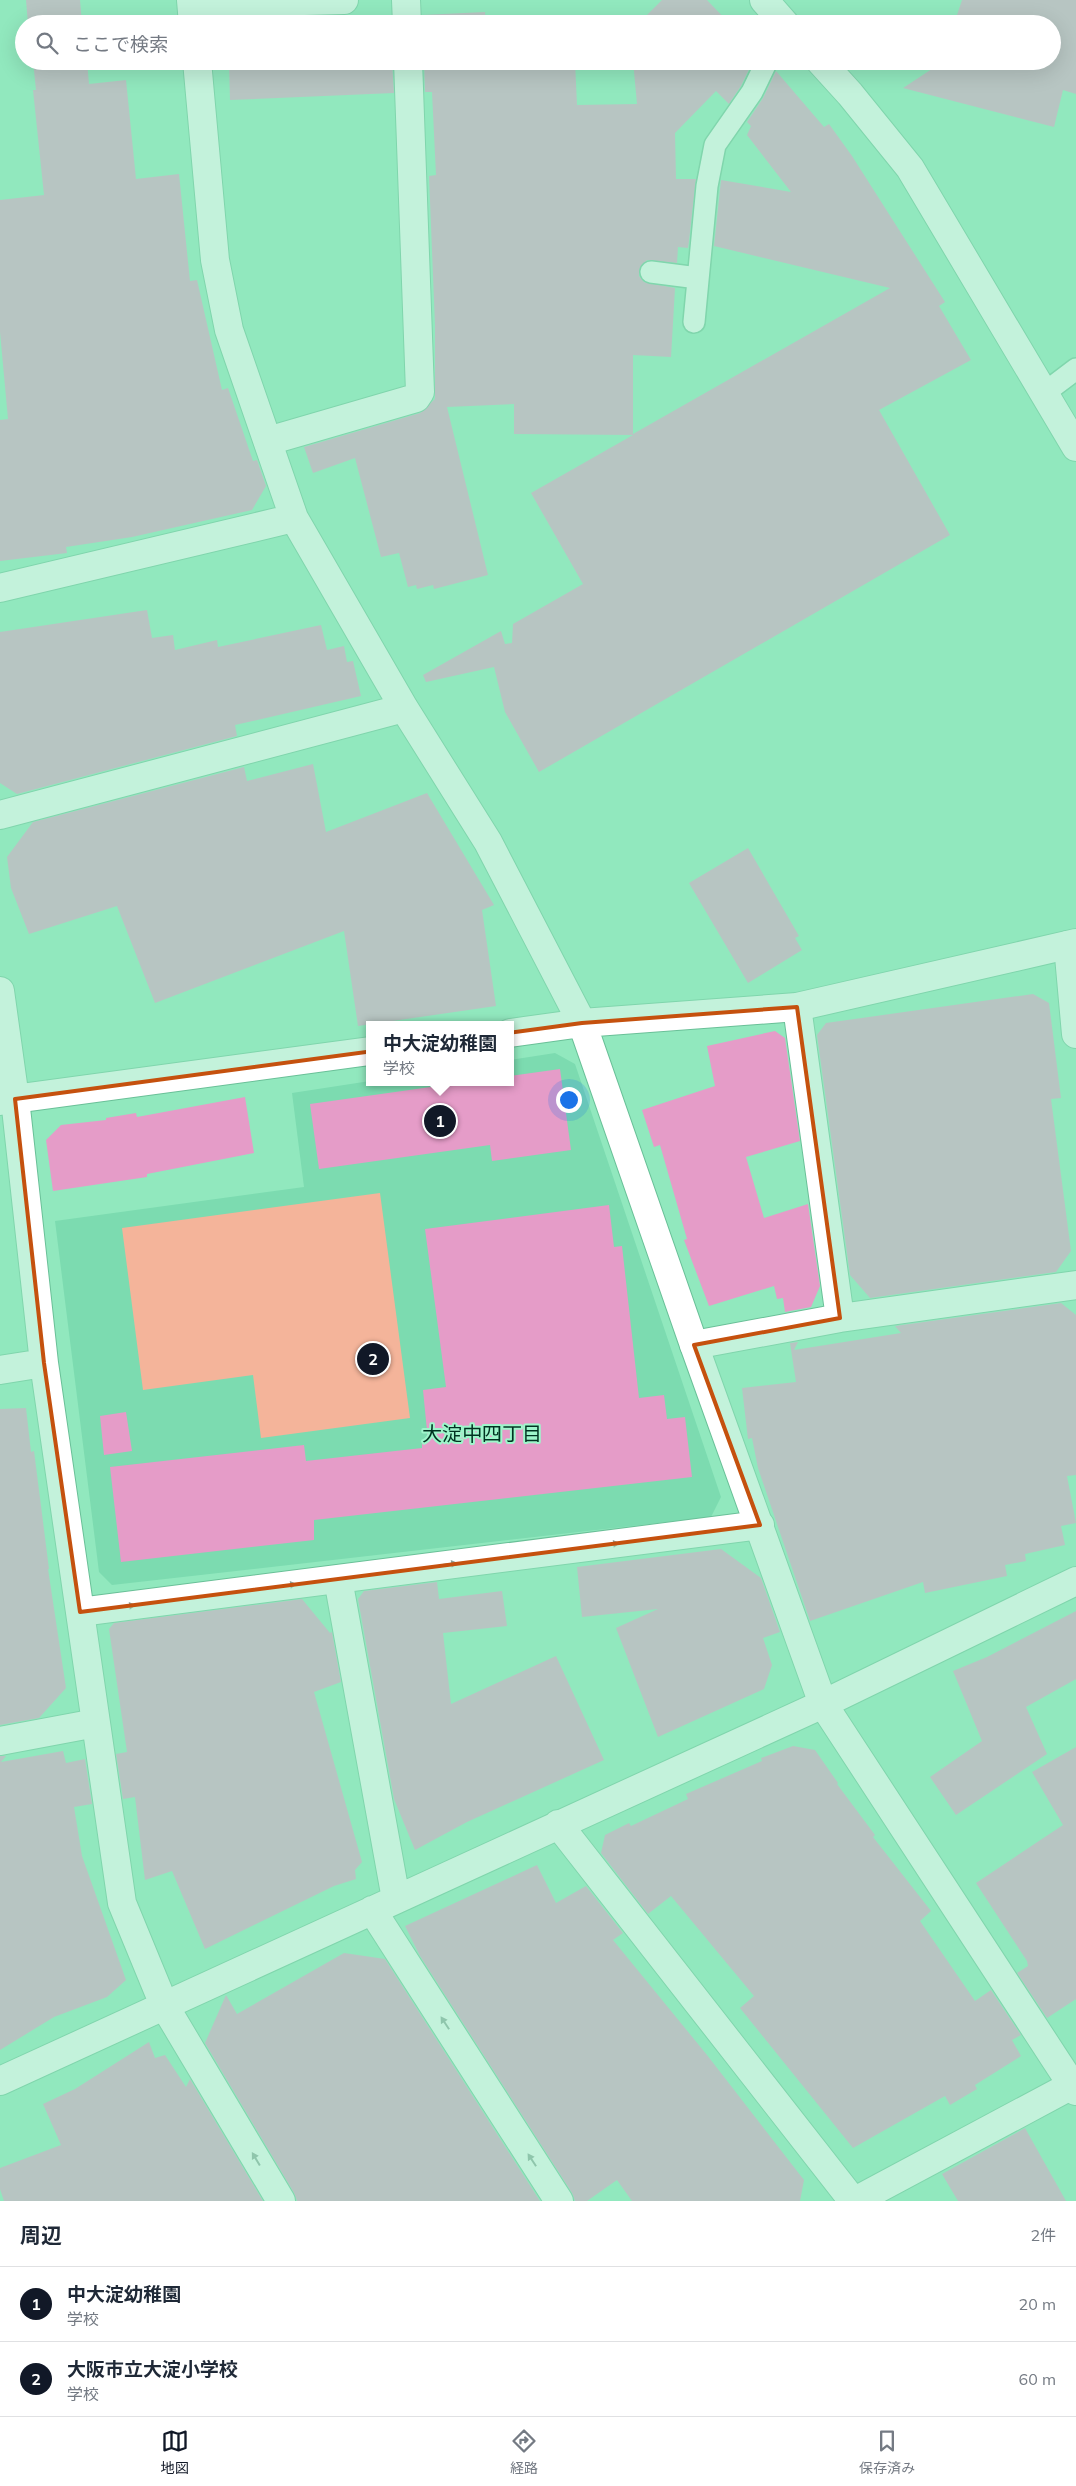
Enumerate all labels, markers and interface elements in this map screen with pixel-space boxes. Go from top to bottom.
search box [15,15,1061,70]
icon: search [33,29,61,57]
text: ここで検索 [73,32,168,56]
popup [366,1021,514,1086]
text: 中大淀幼稚園 [383,1031,497,1055]
text: 学校 [383,1058,415,1078]
your location [556,1087,582,1113]
pin: 1 [424,1102,456,1140]
pin: 2 [357,1340,389,1378]
district label: 大淀中四丁目 [422,1421,542,1446]
one-way arrow [604,1540,620,1548]
one-way arrow [443,1560,459,1568]
one-way arrow [281,1581,297,1589]
one-way arrow [120,1602,136,1610]
one-way arrow [440,2017,449,2030]
one-way arrow [251,2153,260,2166]
one-way arrow [528,2153,537,2167]
text: 周辺 [20,2222,62,2248]
text: 2件 [1030,2225,1056,2245]
text: 中大淀幼稚園 [67,2282,181,2306]
text: 1 [31,2294,41,2314]
text: 20 m [1019,2294,1056,2314]
text: 学校 [67,2309,99,2329]
text: 大阪市立大淀小学校 [67,2357,238,2381]
text: 2 [31,2369,41,2389]
text: 60 m [1019,2369,1056,2389]
text: 学校 [67,2384,99,2404]
tab: 地図 [161,2427,189,2477]
tab: 経路 [510,2427,538,2477]
tab: 保存済み [859,2427,915,2477]

